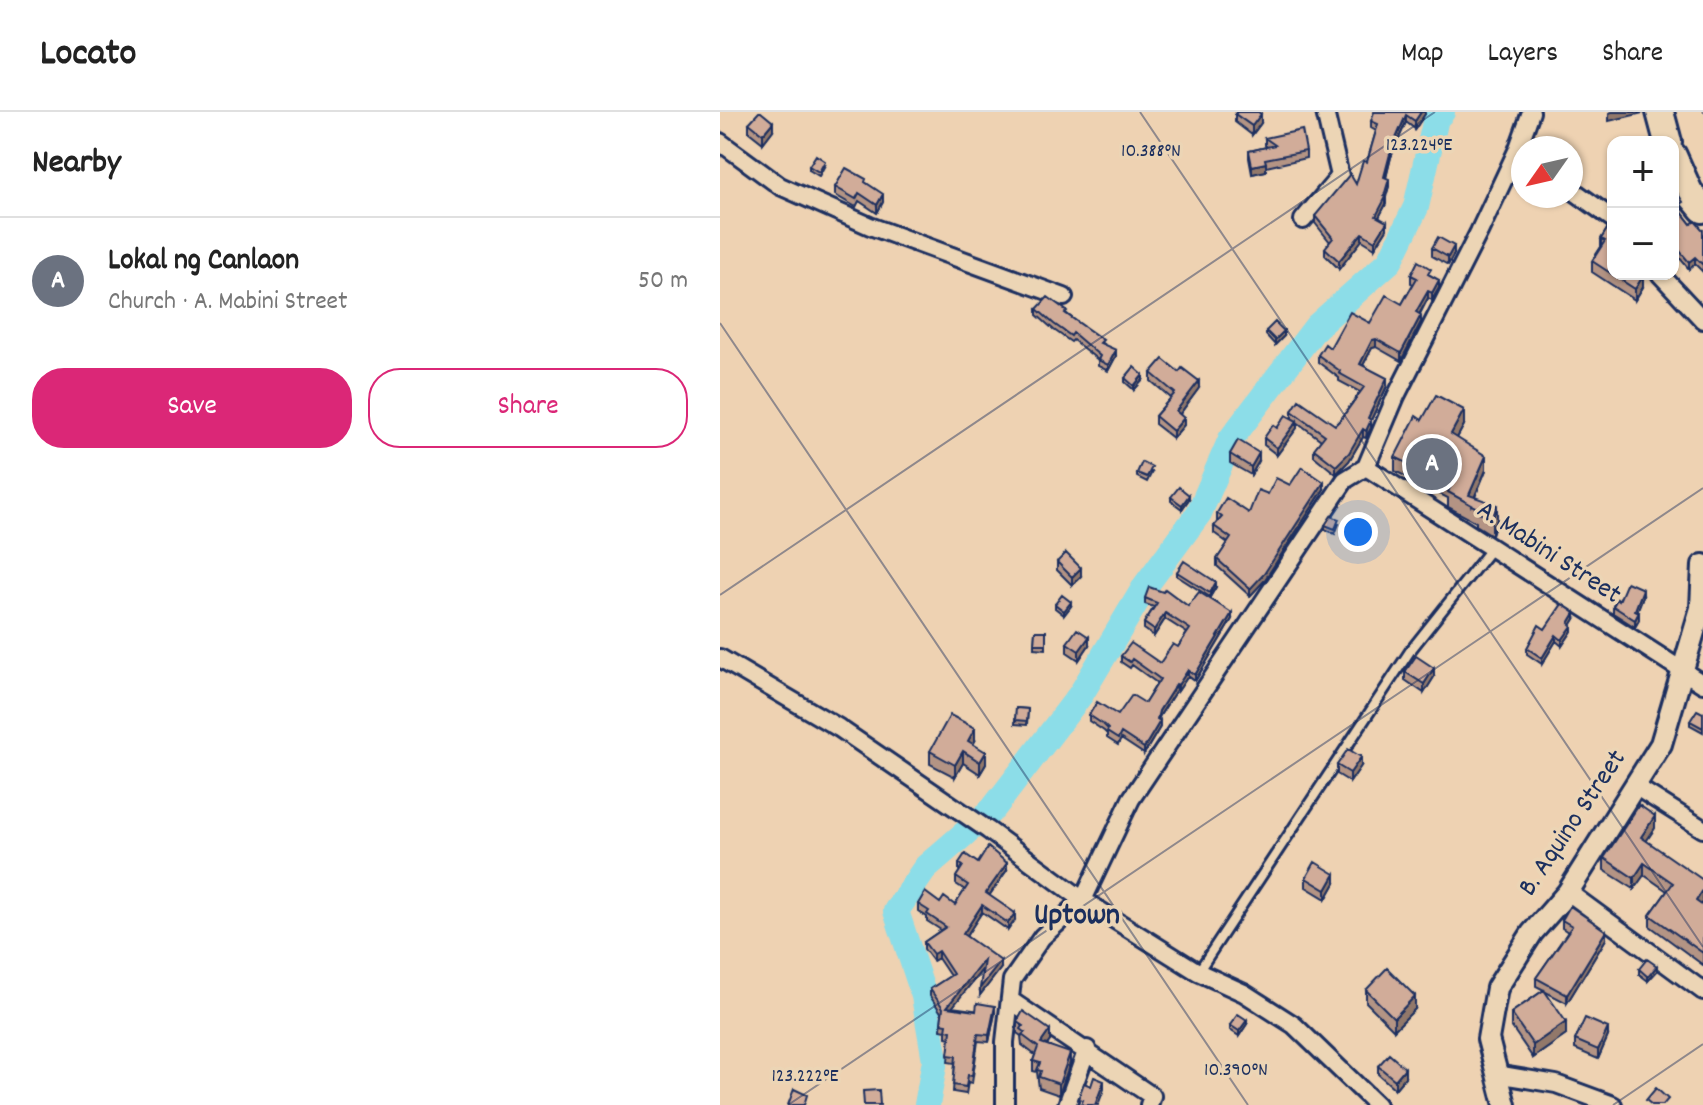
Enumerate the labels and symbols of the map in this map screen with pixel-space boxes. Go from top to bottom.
text: 123.224°E [1386,132,1452,160]
north arrow [1511,136,1583,208]
text: 10.388°N [1121,138,1181,166]
pin: A [1406,434,1458,494]
street label: A. Mabini Street [1468,492,1628,616]
your location [1338,512,1378,552]
street label: B. Aquino Street [1510,743,1638,905]
district label: Uptown [1034,896,1120,939]
text: 10.390°N [1204,1057,1268,1085]
text: 123.222°E [771,1063,839,1091]

